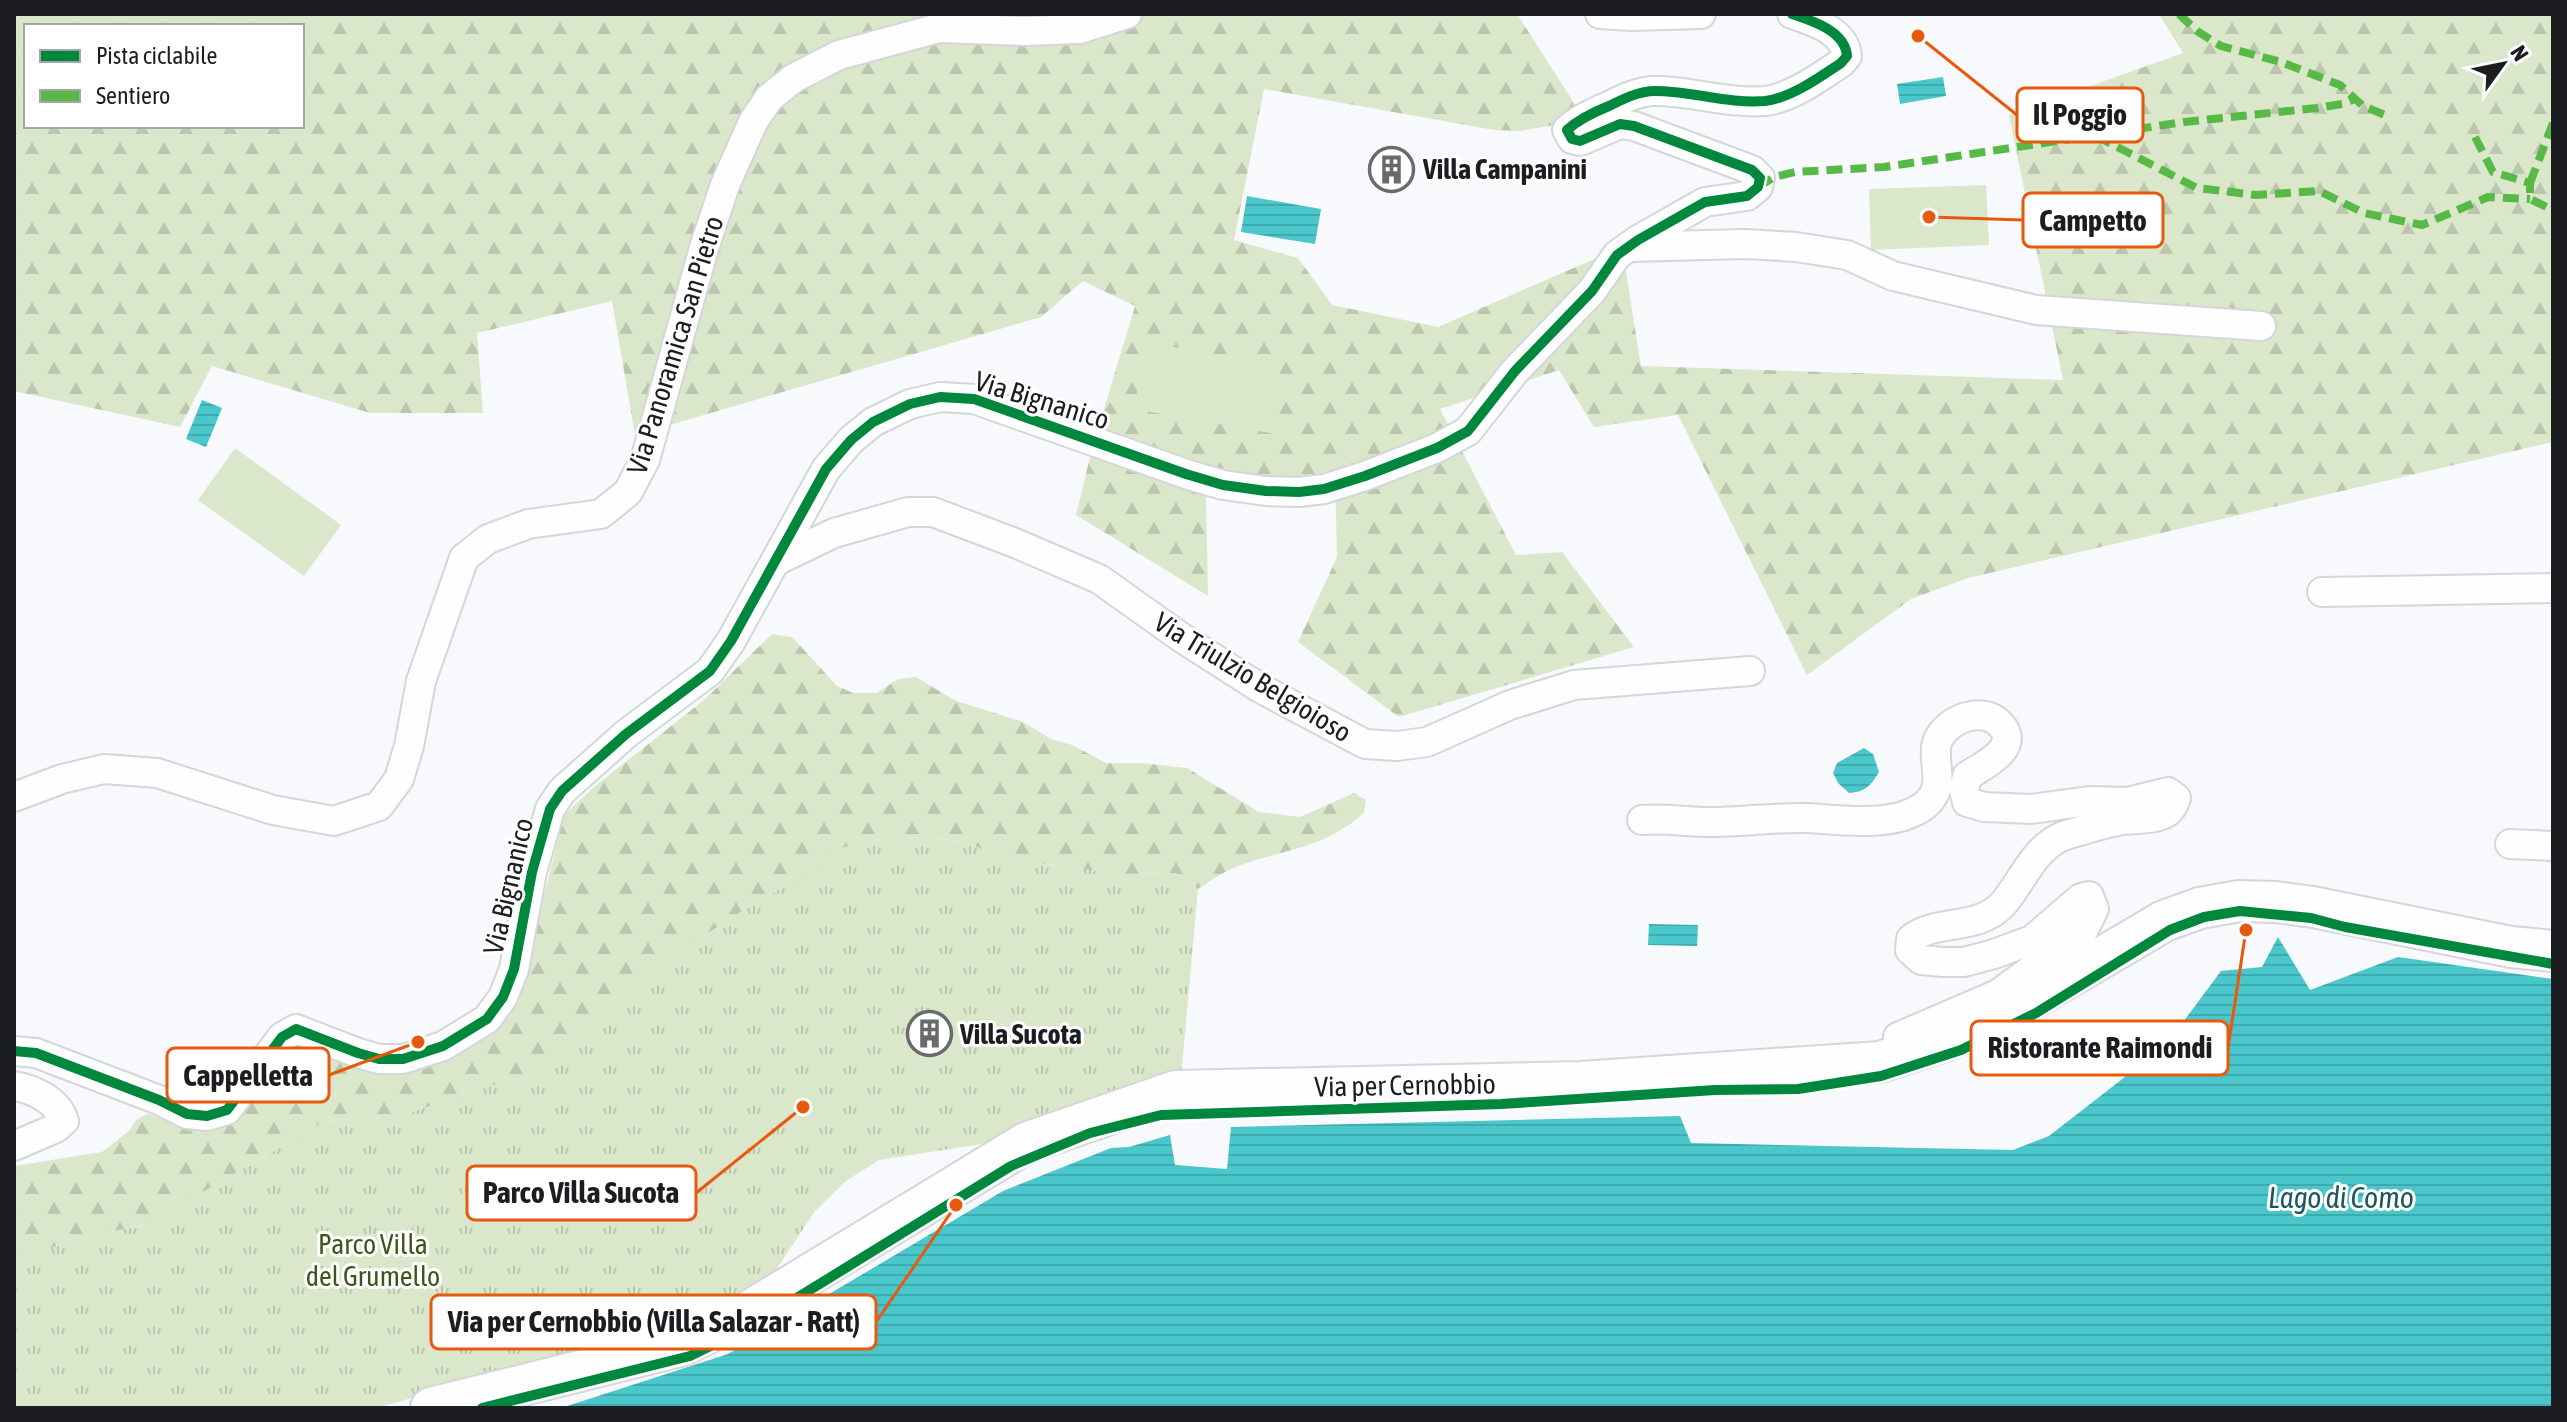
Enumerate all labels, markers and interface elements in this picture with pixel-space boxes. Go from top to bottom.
legend [24,24,304,128]
north arrow [2463,24,2543,104]
text: N [2505,41,2534,66]
text: Pista ciclabile [96,42,217,69]
text: Sentiero [96,82,170,109]
callout: Il Poggio [2017,88,2143,142]
text: Il Poggio [2033,97,2127,131]
building icon: Villa Campanini [1368,145,1416,193]
place label: Villa Campanini [1422,153,1587,185]
callout: Campetto [2023,193,2163,247]
text: Campetto [2039,203,2147,237]
street label: Via Panoramica San Pietro [620,212,730,478]
street label: Via Bignanico [971,364,1113,436]
street label: Via Triulzio Belgioioso [1149,606,1357,748]
street label: Via Bignanico [477,815,539,957]
building icon: Villa Sucota [905,1010,953,1058]
place label: Villa Sucota [959,1018,1082,1050]
callout: Ristorante Raimondi [1971,1021,2228,1075]
text: Ristorante Raimondi [1988,1030,2212,1064]
callout: Cappelletta [167,1048,329,1102]
text: Cappelletta [183,1058,313,1092]
street label: Via per Cernobbio [1314,1067,1496,1103]
callout: Parco Villa Sucota [467,1166,696,1220]
text: Parco Villa Sucota [483,1175,679,1209]
water label: Lago di Como [2268,1180,2414,1214]
park label: Parco Villa del Grumello [306,1228,440,1292]
callout: Via per Cernobbio (Villa Salazar - Ratt) [431,1295,876,1349]
text: Via per Cernobbio (Villa Salazar - Ratt) [447,1304,860,1338]

